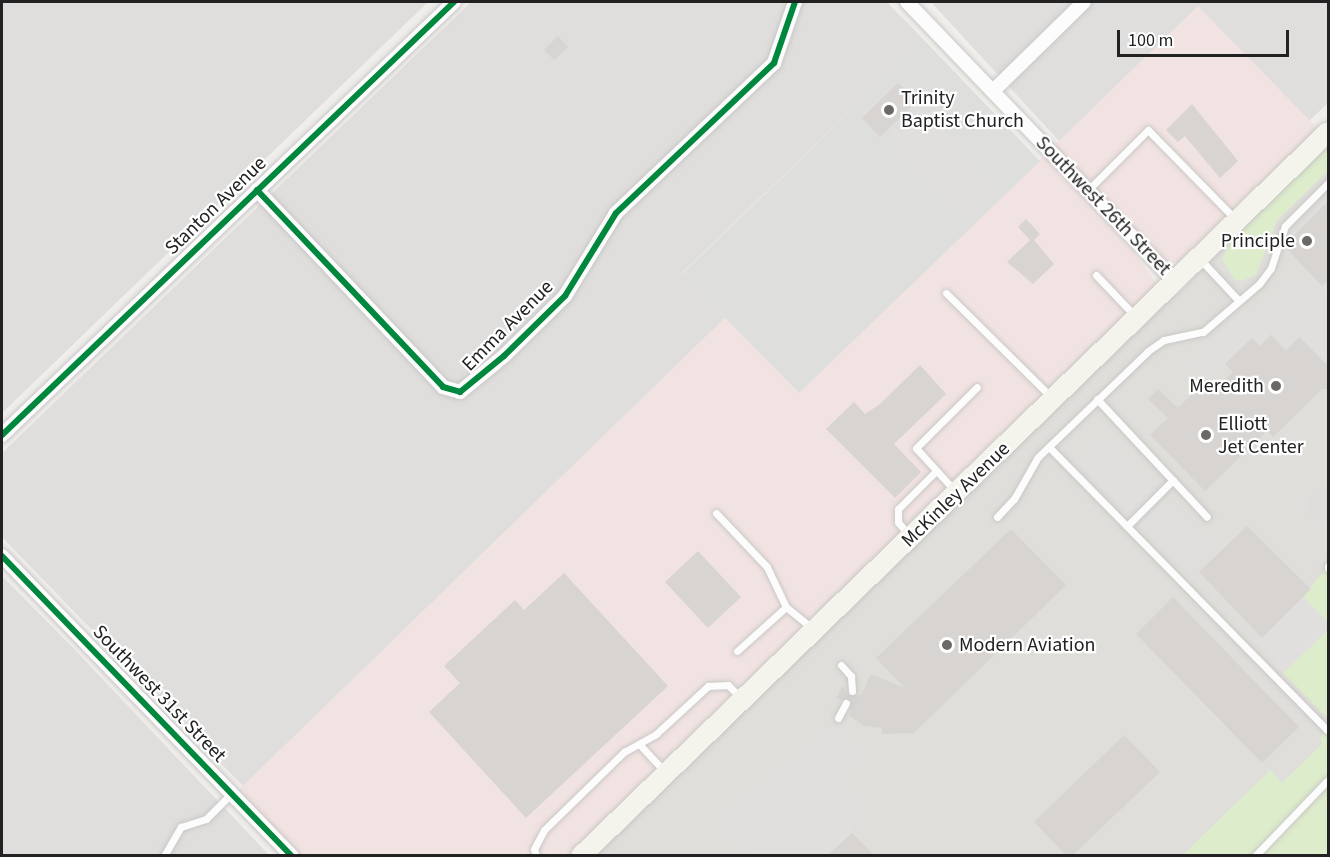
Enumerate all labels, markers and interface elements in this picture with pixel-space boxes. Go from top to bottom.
scale bar [1120,18,1292,56]
text: 100 m [1128,28,1173,53]
place label: Trinity Baptist Church [901,86,1024,133]
marker: Trinity Baptist Church [882,103,896,117]
street label: Southwest 26th Street [1030,131,1176,281]
street label: Stanton Avenue [160,152,272,260]
place label: Principle [1221,229,1295,253]
marker: Principle [1300,234,1314,248]
street label: Emma Avenue [457,275,559,377]
place label: Meredith [1189,374,1264,398]
marker: Meredith [1269,379,1283,393]
place label: Elliott Jet Center [1218,412,1304,459]
marker: Elliott Jet Center [1199,428,1213,442]
street label: McKinley Avenue [897,437,1015,553]
street label: Southwest 31st Street [87,620,231,768]
place label: Modern Aviation [959,633,1096,657]
marker: Modern Aviation [940,638,954,652]

